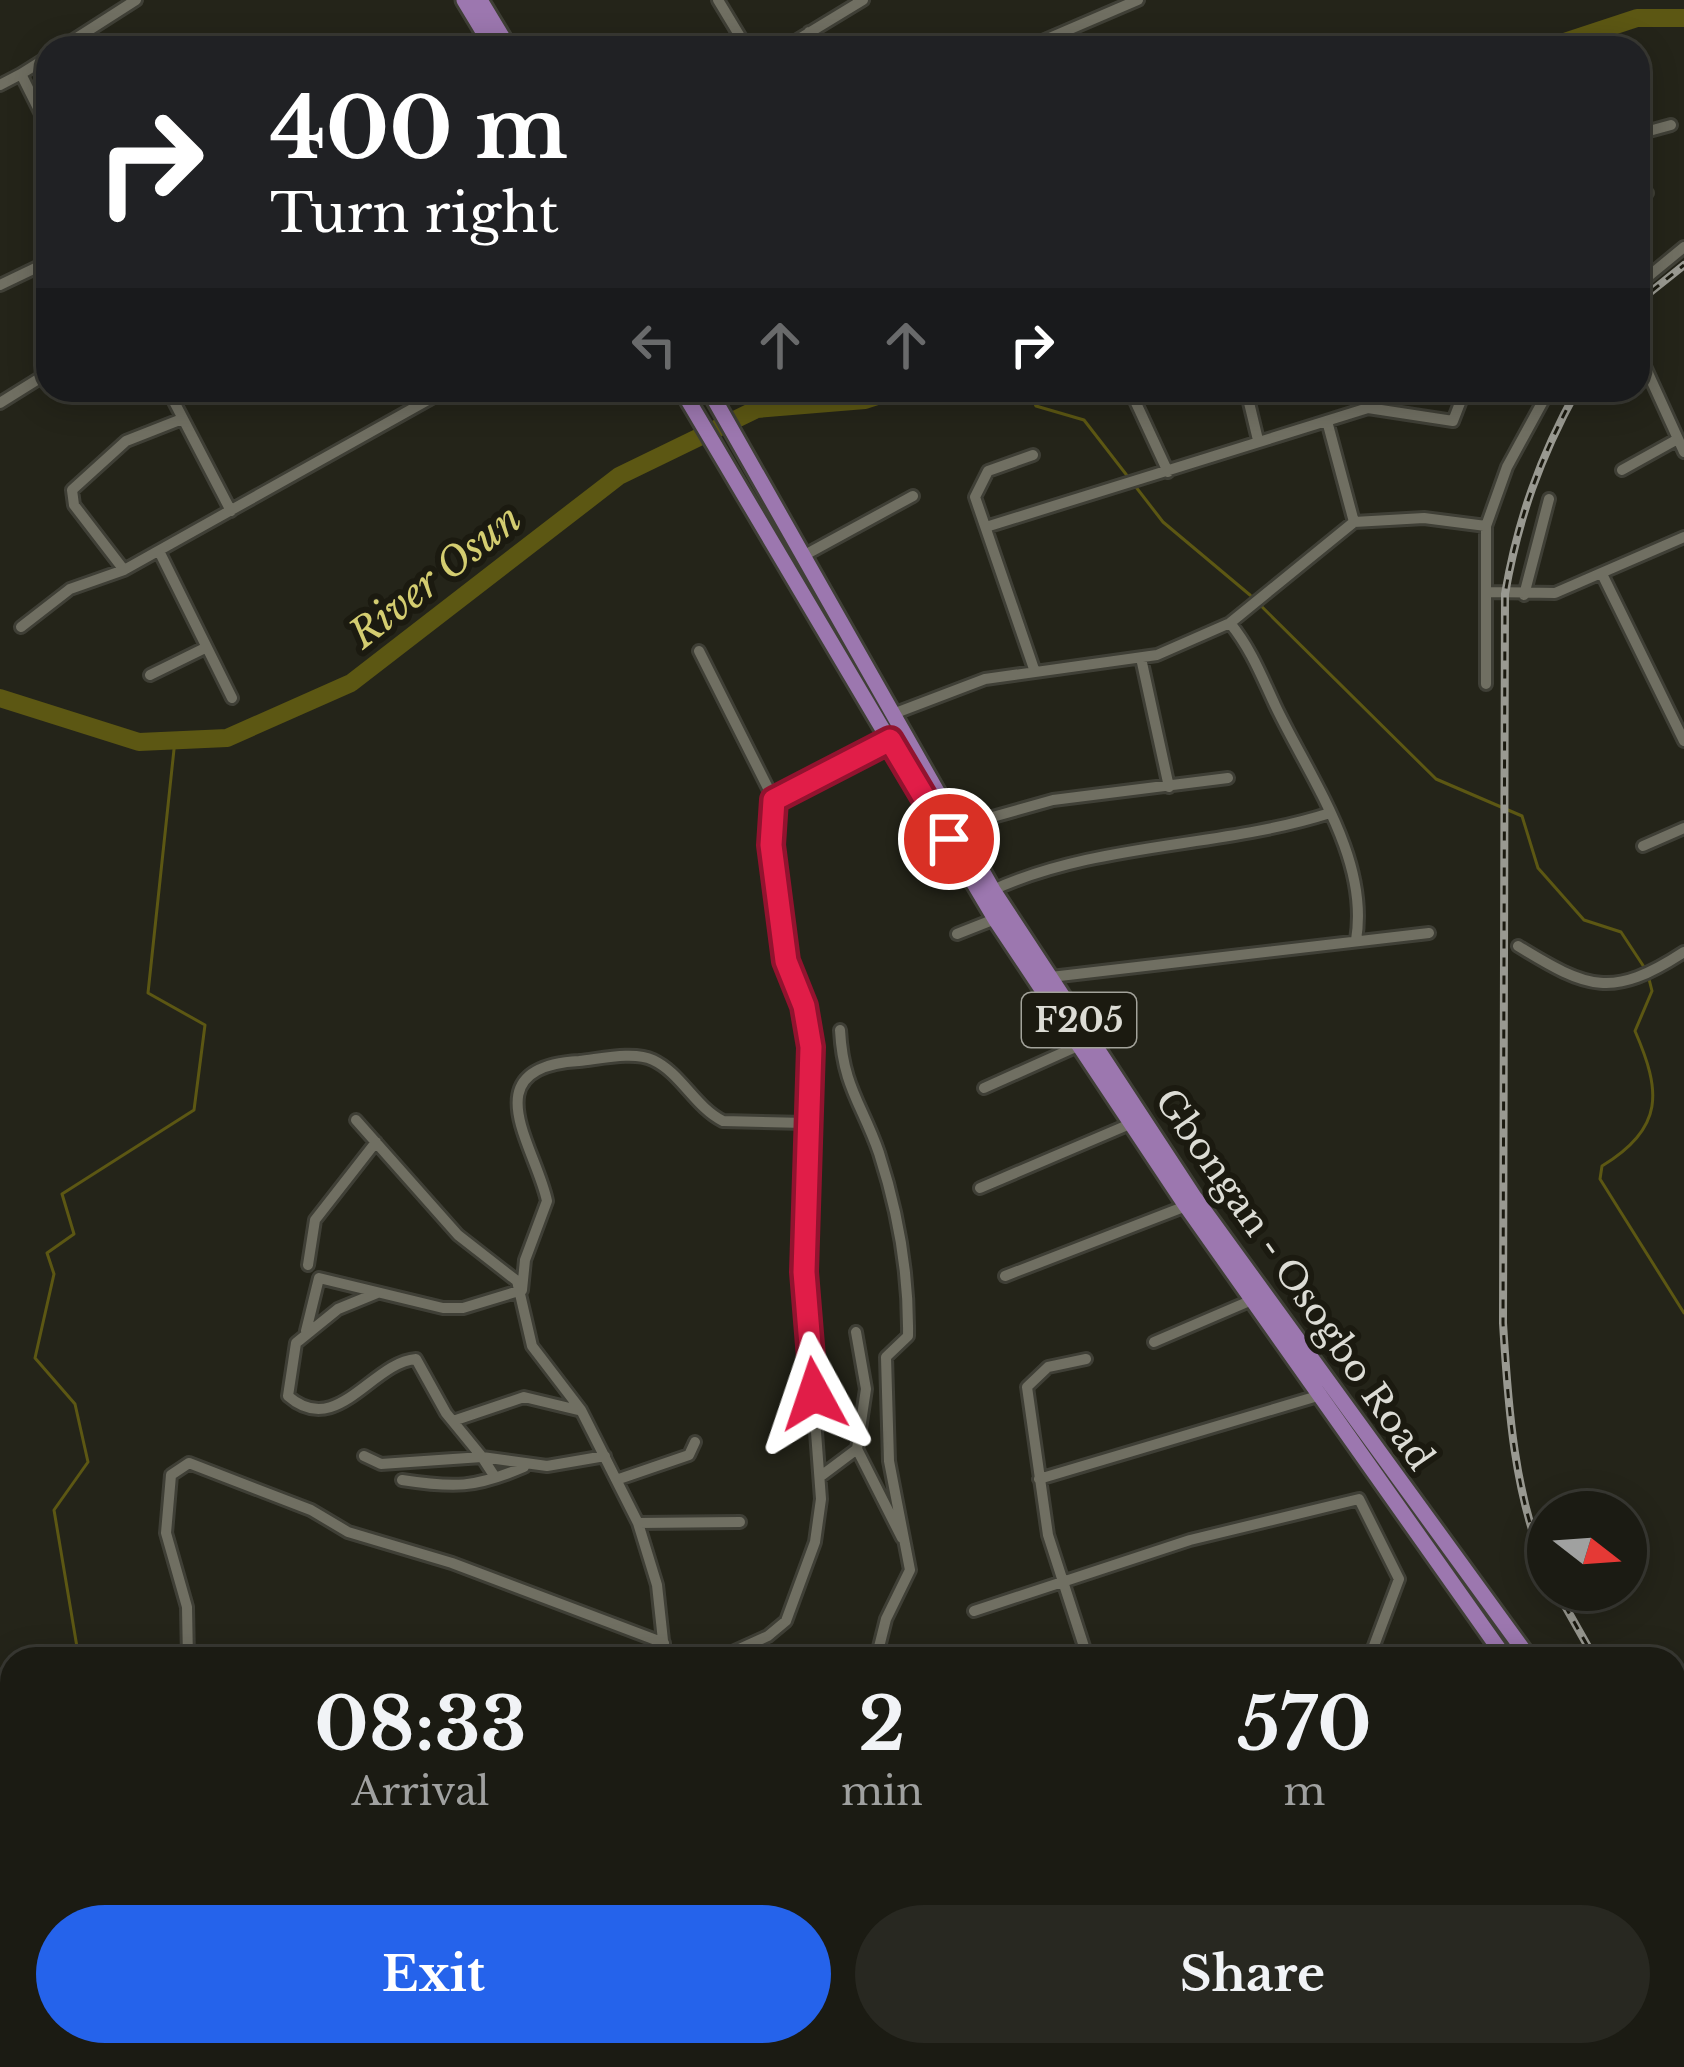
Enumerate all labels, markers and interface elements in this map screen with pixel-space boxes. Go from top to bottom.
text: 400 m [270,77,568,181]
icon: right [72,84,228,240]
text: Turn right [270,180,559,247]
icon: left [621,312,687,378]
icon: ahead [747,312,813,378]
icon: ahead [873,312,939,378]
icon: right [999,312,1065,378]
water label: River Osun [339,494,531,659]
pin [898,788,1000,890]
icon: arrive [916,806,982,872]
road number: F205 [1022,993,1136,1047]
street label: Gbongan - Osogbo Road [1146,1080,1444,1479]
position arrow [751,1331,877,1457]
north arrow [1527,1491,1647,1611]
map controls [1527,1491,1647,1611]
text: 08:33 [314,1680,527,1769]
text: 2 [859,1680,905,1769]
text: 570 [1237,1680,1372,1769]
text: Arrival [351,1767,490,1816]
text: min [841,1767,923,1816]
text: m [1284,1767,1325,1816]
button: Exit [36,1905,831,2043]
button: Share [855,1905,1650,2043]

